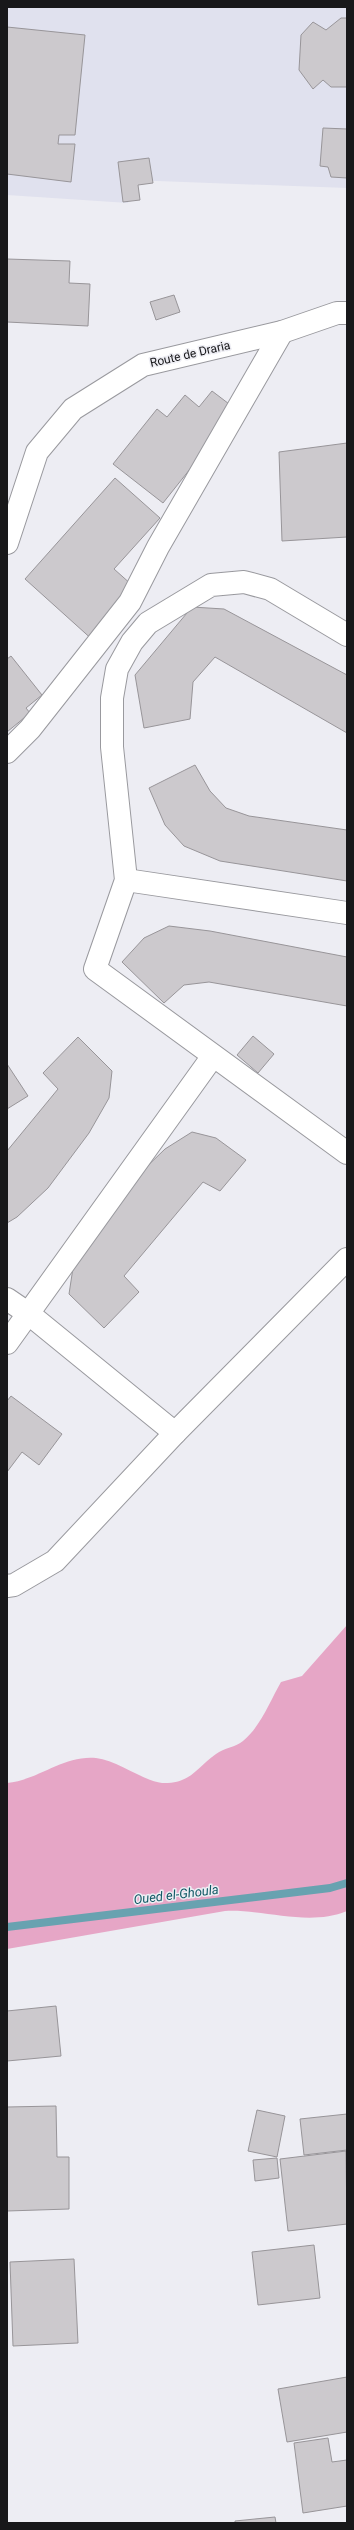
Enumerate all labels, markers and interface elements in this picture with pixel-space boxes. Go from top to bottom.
street label: Route de Draria [148,338,232,370]
water label: Oued el-Ghoula [133,1882,220,1907]

